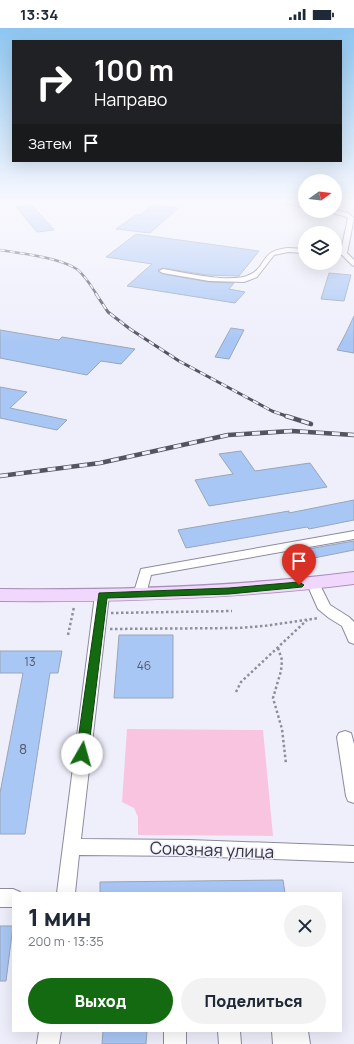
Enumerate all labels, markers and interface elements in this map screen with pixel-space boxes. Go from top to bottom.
text: 13:34 [20,4,58,25]
text: 100 m [94,51,174,89]
icon: right [28,56,80,108]
text: Направо [94,87,168,111]
icon: arrive [80,132,102,154]
text: Затем [28,133,72,154]
north arrow [298,174,342,218]
map controls [298,174,342,270]
button: layers [298,226,342,270]
pin [282,544,316,585]
icon: arrive [288,550,310,572]
house number: 13 [24,653,36,670]
house number: 46 [137,657,151,674]
position arrow [61,733,103,775]
house number: 8 [19,739,27,758]
street label: Союзная улица [149,836,275,863]
text: 1 мин [28,900,91,933]
button: close [284,905,326,947]
text: 200 m · 13:35 [28,932,104,950]
button: Выход [28,978,173,1024]
button: Поделиться [181,978,326,1024]

